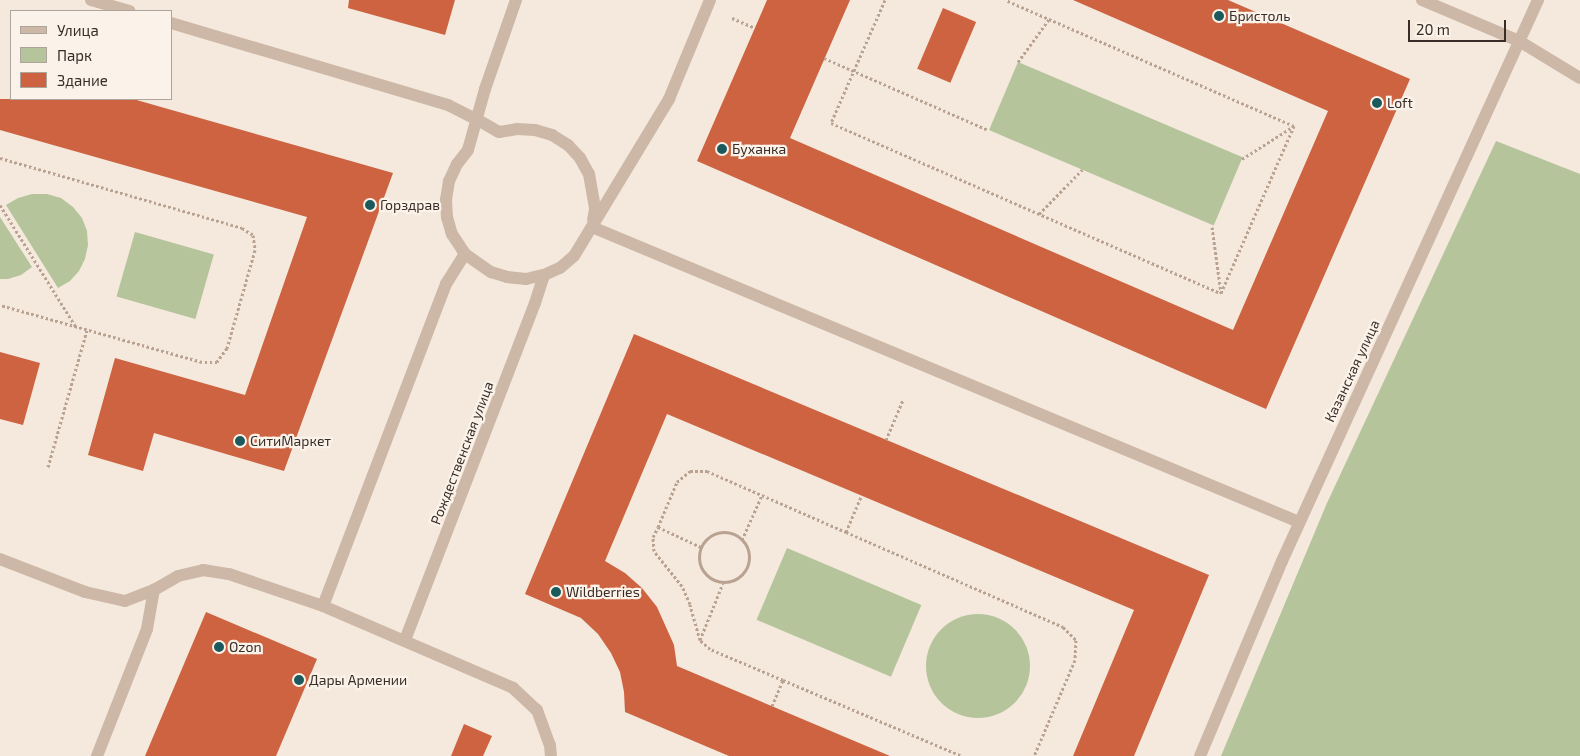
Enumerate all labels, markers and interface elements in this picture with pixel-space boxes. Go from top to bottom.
place label: Бристоль [1229,8,1290,24]
legend [10,10,172,100]
marker: Бристоль [1213,10,1225,22]
scale bar [1410,10,1508,42]
text: 20 m [1416,20,1450,38]
text: Улица [57,21,99,39]
text: Парк [57,46,92,64]
text: Здание [57,71,108,89]
place label: Loft [1387,95,1413,111]
marker: Loft [1371,97,1383,109]
place label: Буханка [732,141,786,157]
marker: Буханка [716,143,728,155]
place label: Горздрав [380,197,440,213]
marker: Горздрав [364,199,376,211]
street label: Казанская улица [1321,317,1383,425]
street label: Рождественская улица [427,379,497,527]
place label: СитиМаркет [250,433,331,449]
marker: СитиМаркет [234,435,246,447]
place label: Wildberries [566,584,640,600]
marker: Wildberries [550,586,562,598]
place label: Ozon [229,639,262,655]
marker: Ozon [213,641,225,653]
place label: Дары Армении [309,672,407,688]
marker: Дары Армении [293,674,305,686]

